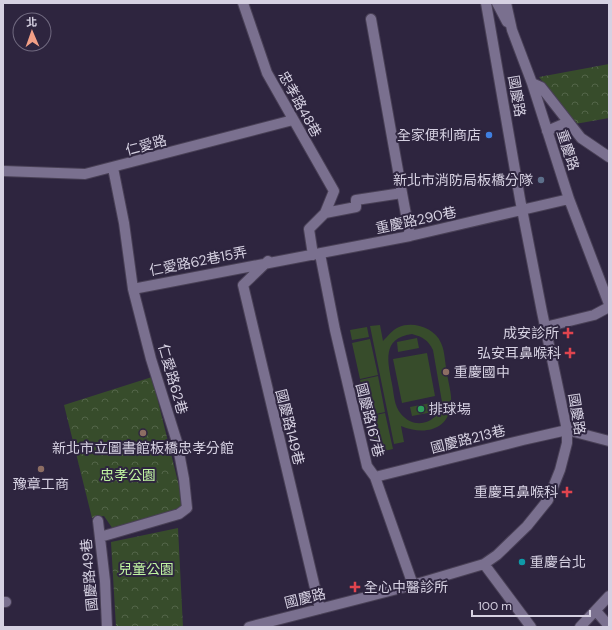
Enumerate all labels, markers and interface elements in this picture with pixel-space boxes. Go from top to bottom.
north arrow [12,12,52,52]
text: 北 [26,15,37,29]
street label: 忠孝路48巷 [274,68,326,140]
street label: 國慶路 [504,74,530,118]
place label: 全家便利商店 [397,126,481,144]
street label: 重慶路 [553,127,583,173]
marker: 全家便利商店 [484,130,494,140]
street label: 仁愛路 [123,131,169,159]
place label: 新北市消防局板橋分隊 [393,171,533,189]
marker: 新北市消防局板橋分隊 [536,175,546,185]
street label: 重慶路290巷 [374,203,458,237]
street label: 仁愛路62巷15弄 [147,243,249,279]
place label: 成安診所 [503,324,559,342]
marker: 成安診所 [562,327,574,339]
street label: 仁愛路62巷 [154,342,192,416]
place label: 弘安耳鼻喉科 [477,344,561,362]
marker: 弘安耳鼻喉科 [564,347,576,359]
place label: 重慶國中 [454,363,510,381]
marker: 重慶國中 [441,367,451,377]
street label: 國慶路167巷 [352,381,388,459]
street label: 國慶路149巷 [272,387,308,467]
street label: 國慶路 [565,392,589,436]
place label: 排球場 [429,400,471,418]
marker: 排球場 [416,404,426,414]
street label: 國慶路213巷 [429,421,507,457]
marker: 新北市立圖書館板橋忠孝分館 [138,428,148,438]
place label: 新北市立圖書館板橋忠孝分館 [52,439,234,457]
marker: 豫章工商 [36,464,46,474]
park label: 忠孝公園 [100,466,156,484]
place label: 豫章工商 [13,475,69,493]
place label: 重慶耳鼻喉科 [474,483,558,501]
marker: 重慶耳鼻喉科 [561,486,573,498]
street label: 國慶路49巷 [77,538,101,612]
place label: 重慶台北 [530,553,586,571]
marker: 重慶台北 [517,557,527,567]
park label: 兒童公園 [118,560,174,578]
place label: 全心中醫診所 [364,578,448,596]
marker: 全心中醫診所 [349,581,361,593]
street label: 國慶路 [282,584,328,612]
scale bar [472,592,590,618]
text: 100 m [478,598,512,614]

